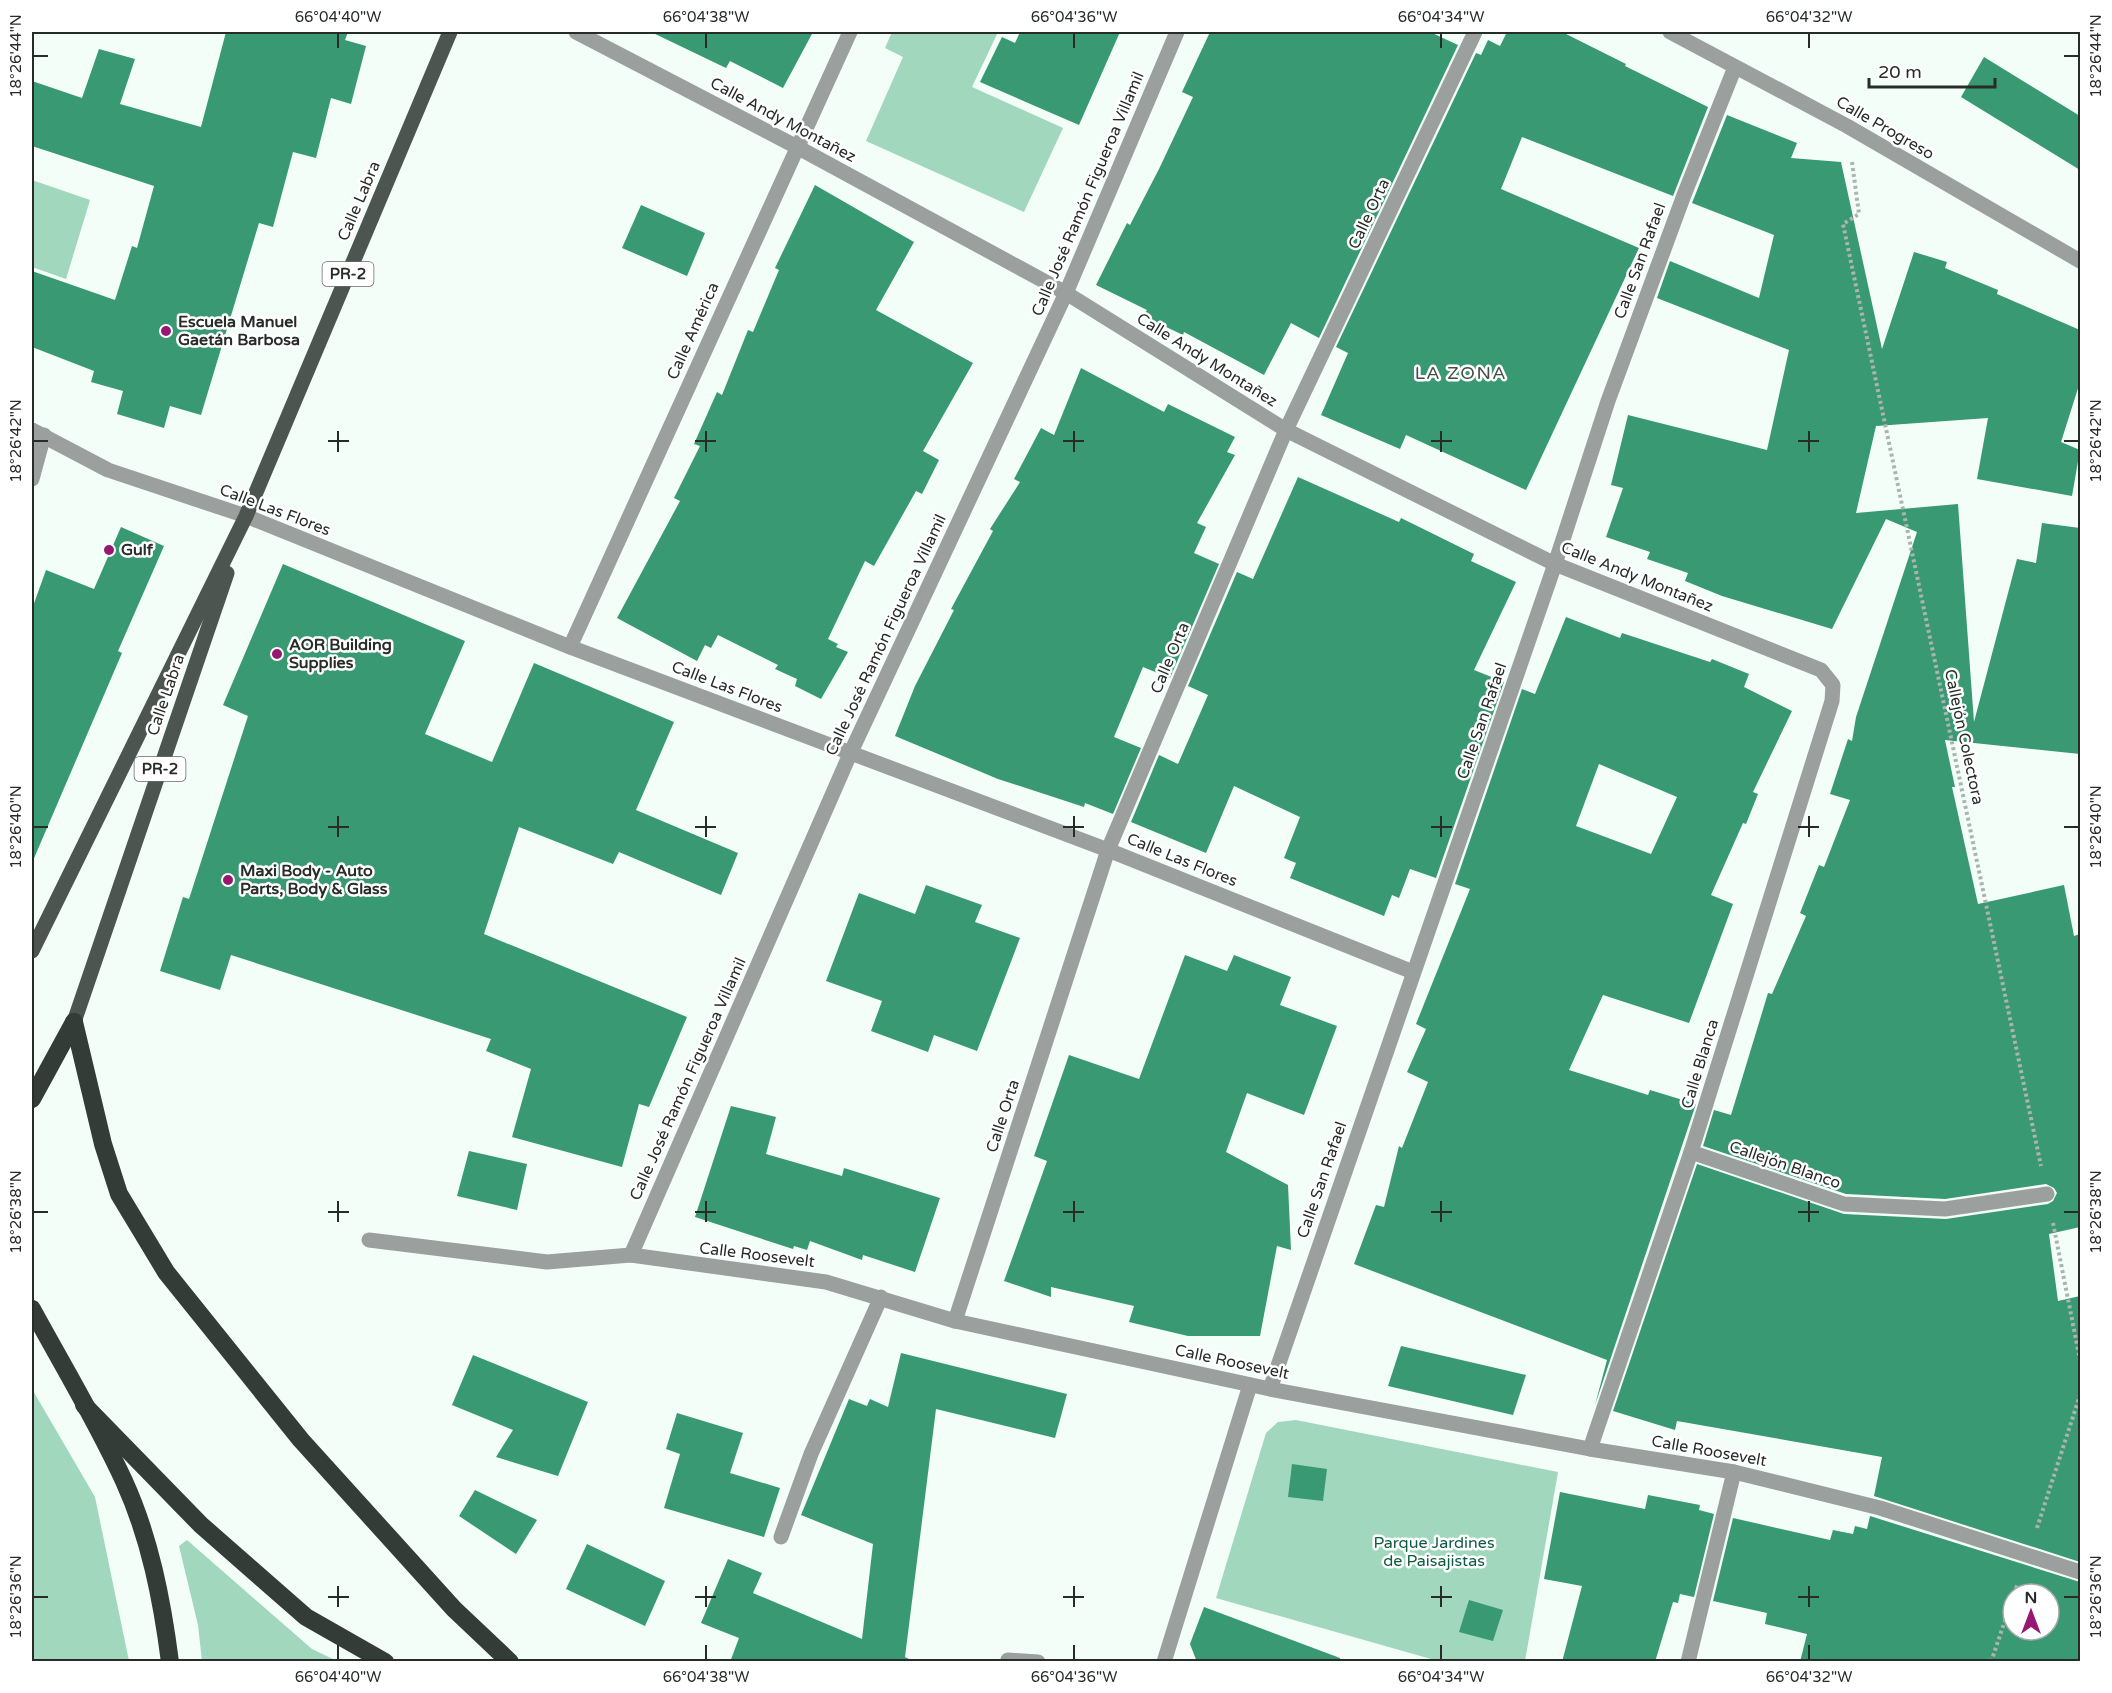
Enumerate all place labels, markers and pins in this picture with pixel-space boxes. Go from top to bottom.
place label: Escuela Manuel Gaetán Barbosa [178,312,300,350]
marker: Escuela Manuel Gaetán Barbosa [159,324,173,338]
place label: Gulf [121,540,154,560]
marker: Gulf [102,543,116,557]
place label: AOR Building Supplies [289,635,392,673]
marker: AOR Building Supplies [270,647,284,661]
place label: Maxi Body - Auto Parts, Body & Glass [240,861,388,899]
marker: Maxi Body - Auto Parts, Body & Glass [221,873,235,887]

